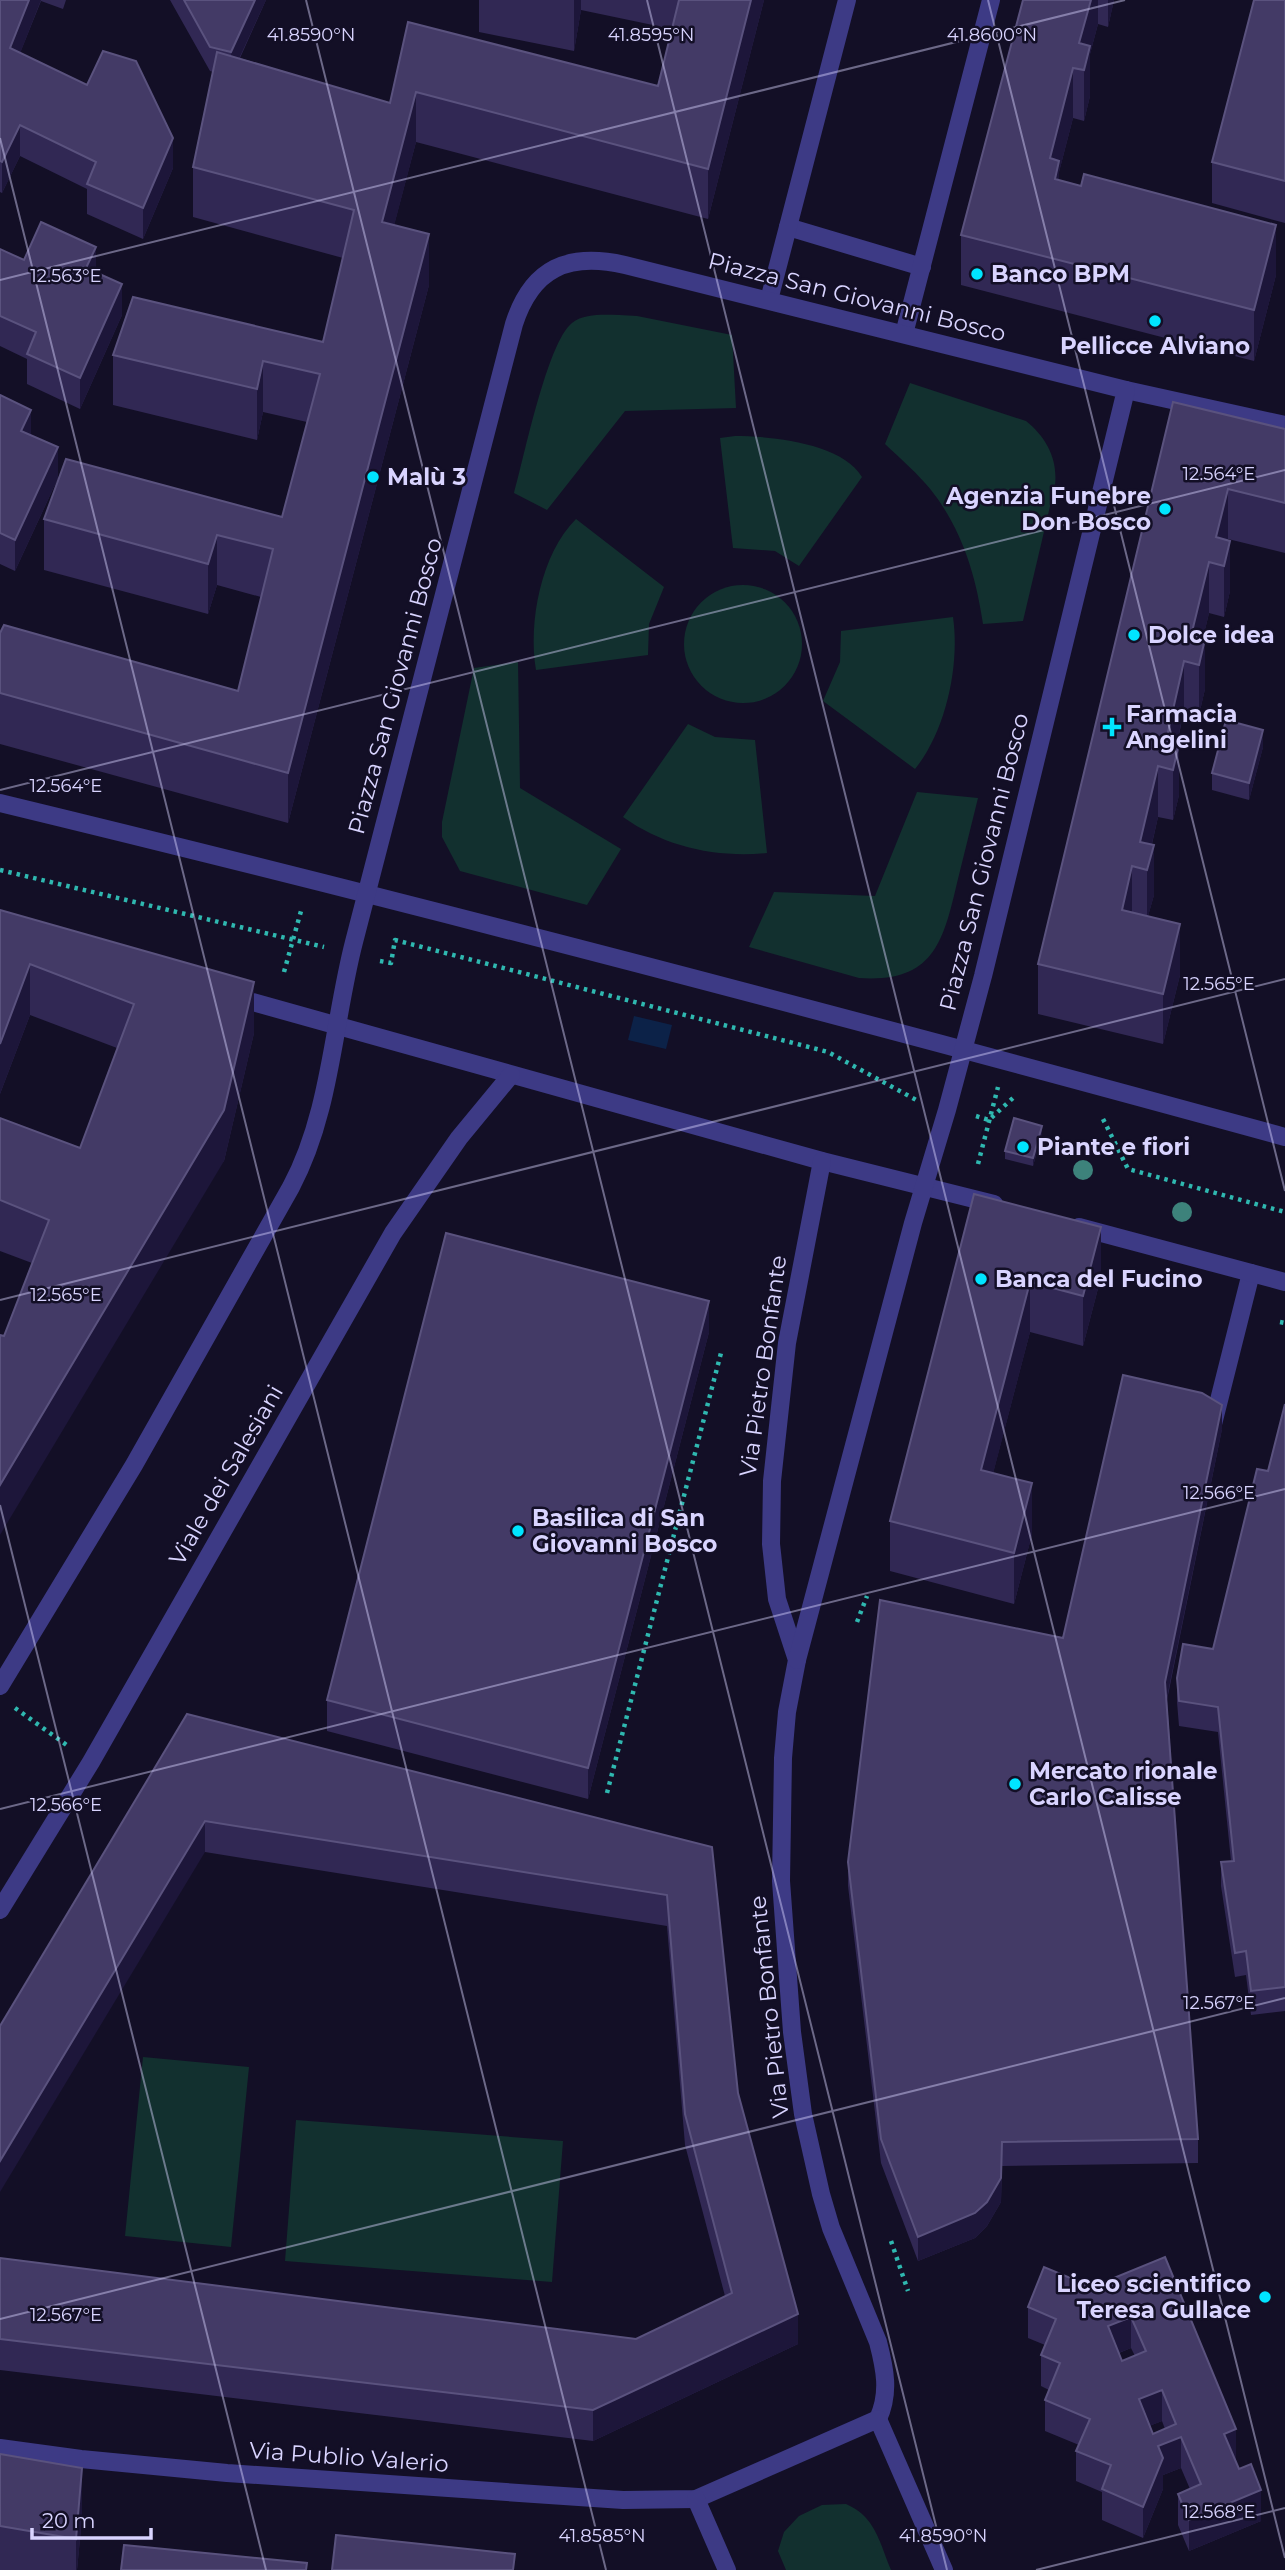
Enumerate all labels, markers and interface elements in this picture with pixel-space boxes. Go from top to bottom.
text: 41.8590°N [267,24,355,46]
text: 41.8595°N [608,24,694,46]
text: 41.8600°N [947,24,1037,46]
street label: Piazza San Giovanni Bosco [705,246,1009,348]
place label: Banco BPM [991,260,1130,288]
text: 12.563°E [30,265,102,287]
marker: Banco BPM [969,266,985,282]
marker: Pellicce Alviano [1147,313,1163,329]
place label: Pellicce Alviano [1060,332,1250,360]
place label: Malù 3 [387,463,466,491]
text: 12.564°E [1183,463,1255,485]
marker: Malù 3 [365,469,381,485]
place label: Agenzia Funebre Don Bosco [945,482,1151,536]
marker: Agenzia Funebre Don Bosco [1157,501,1173,517]
street label: Piazza San Giovanni Bosco [342,535,448,837]
place label: Dolce idea [1148,621,1275,649]
marker: Dolce idea [1126,627,1142,643]
place label: Farmacia Angelini [1125,700,1237,754]
street label: Piazza San Giovanni Bosco [933,710,1035,1014]
marker: Farmacia Angelini [1104,719,1120,735]
text: 12.564°E [30,775,102,797]
text: 12.565°E [1183,973,1255,995]
place label: Piante e fiori [1037,1133,1190,1161]
marker: Piante e fiori [1015,1139,1031,1155]
street label: Via Pietro Bonfante [734,1253,792,1479]
place label: Banca del Fucino [995,1265,1203,1293]
marker: Banca del Fucino [973,1271,989,1287]
text: 12.565°E [30,1284,102,1306]
street label: Viale dei Salesiani [163,1380,289,1570]
text: 12.566°E [1183,1482,1255,1504]
place label: Basilica di San Giovanni Bosco [532,1504,717,1558]
marker: Basilica di San Giovanni Bosco [510,1523,526,1539]
place label: Mercato rionale Carlo Calisse [1029,1757,1218,1811]
marker: Mercato rionale Carlo Calisse [1007,1776,1023,1792]
text: 12.566°E [30,1794,102,1816]
street label: Via Pietro Bonfante [743,1894,795,2120]
text: 12.567°E [1183,1992,1255,2014]
place label: Liceo scientifico Teresa Gullace [1056,2270,1251,2324]
marker: Liceo scientifico Teresa Gullace [1257,2289,1273,2305]
text: 12.567°E [30,2304,102,2326]
street label: Via Publio Valerio [248,2436,450,2478]
scale bar [32,2496,150,2540]
text: 12.568°E [1183,2501,1255,2523]
text: 20 m [42,2508,96,2533]
text: 41.8585°N [558,2525,646,2547]
text: 41.8590°N [899,2525,987,2547]

